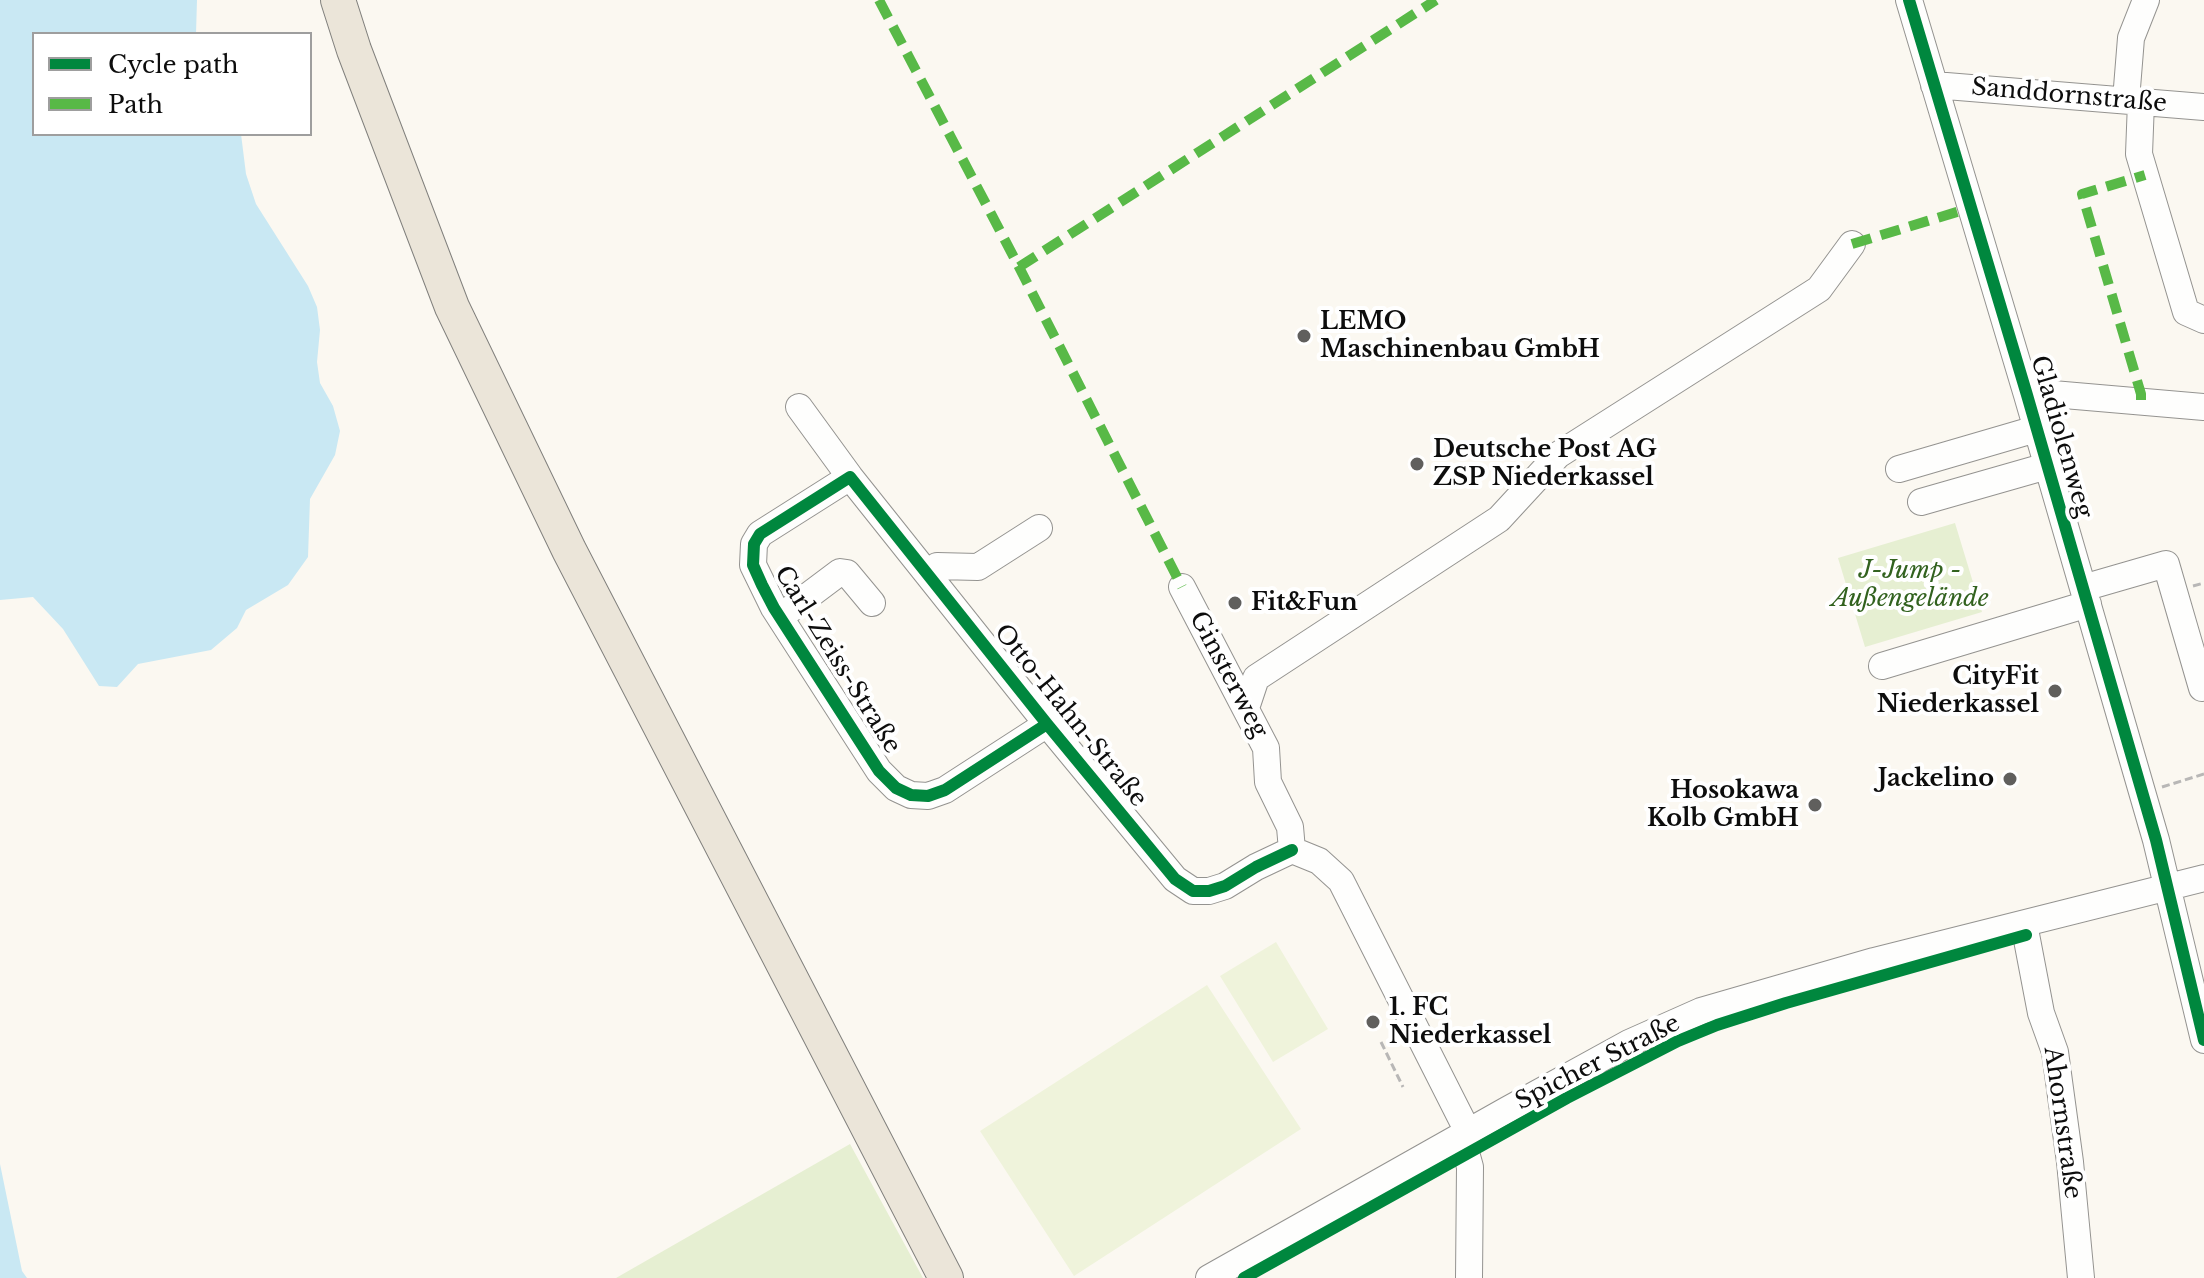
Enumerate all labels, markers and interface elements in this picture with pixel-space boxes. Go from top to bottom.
legend [32,32,312,136]
text: Cycle path [108,50,239,79]
street label: Sanddornstraße [1970,73,2168,119]
text: Path [108,90,163,119]
place label: LEMO Maschinenbau GmbH [1320,308,1600,364]
marker: LEMO Maschinenbau GmbH [1295,327,1313,345]
street label: Gladiolenweg [2024,352,2098,522]
place label: Deutsche Post AG ZSP Niederkassel [1433,436,1657,492]
marker: Deutsche Post AG ZSP Niederkassel [1408,455,1426,473]
park label: J-Jump - Außengelände [1831,557,1989,613]
street label: Carl-Zeiss-Straße [768,561,906,759]
place label: Fit&Fun [1251,589,1358,617]
marker: Fit&Fun [1226,594,1244,612]
street label: Ginsterweg [1183,607,1273,743]
street label: Otto-Hahn-Straße [988,619,1152,813]
place label: CityFit Niederkassel [1877,663,2039,719]
marker: CityFit Niederkassel [2046,682,2064,700]
place label: Jackelino [1878,765,1994,793]
marker: Jackelino [2001,770,2019,788]
place label: Hosokawa Kolb GmbH [1647,777,1799,833]
marker: Hosokawa Kolb GmbH [1806,796,1824,814]
place label: 1. FC Niederkassel [1389,994,1551,1050]
street label: Spicher Straße [1511,1009,1685,1117]
marker: 1. FC Niederkassel [1364,1013,1382,1031]
street label: Ahornstraße [2037,1045,2087,1201]

